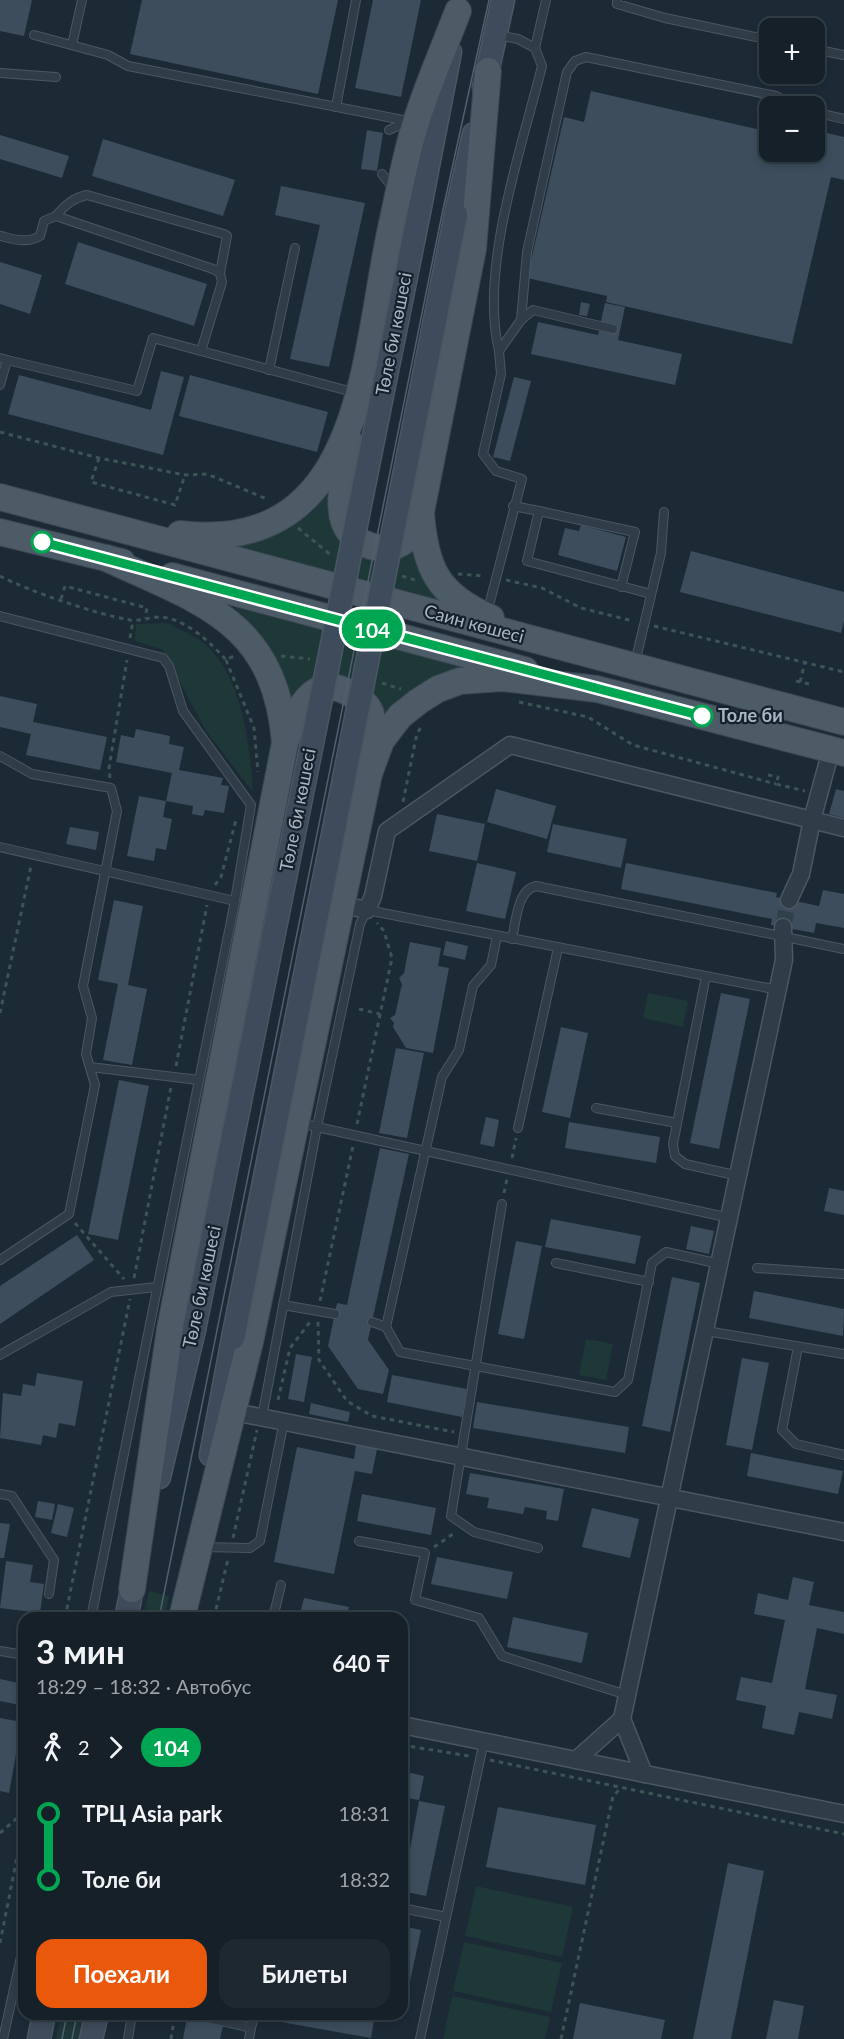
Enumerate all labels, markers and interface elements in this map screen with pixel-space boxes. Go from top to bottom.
map controls [759,18,825,162]
button: + [759,18,825,84]
button: − [759,96,825,162]
street label: Төле би көшесі [370,270,416,397]
unlabelled marker [31,531,53,553]
street label: Саин көшесі [422,599,527,647]
line badge: 104 [338,610,406,648]
text: 104 [354,617,390,642]
place label: Толе би [718,704,783,726]
marker: Толе би [691,705,713,727]
street label: Төле би көшесі [274,746,320,873]
street label: Төле би көшесі [177,1223,225,1350]
text: 3 мин [36,1631,125,1671]
text: 640 ₸ [332,1650,390,1677]
text: 18:29 – 18:32 · Автобус [36,1674,251,1698]
icon: walk [36,1731,69,1764]
icon: forward [99,1731,132,1764]
text: 2 [78,1735,90,1759]
text: 104 [153,1735,189,1760]
text: ТРЦ Asia park [82,1800,222,1827]
text: 18:31 [339,1801,390,1825]
text: Толе би [82,1866,161,1893]
text: 18:32 [339,1867,390,1891]
button: Поехали [36,1939,207,2008]
button: Билеты [219,1939,390,2008]

